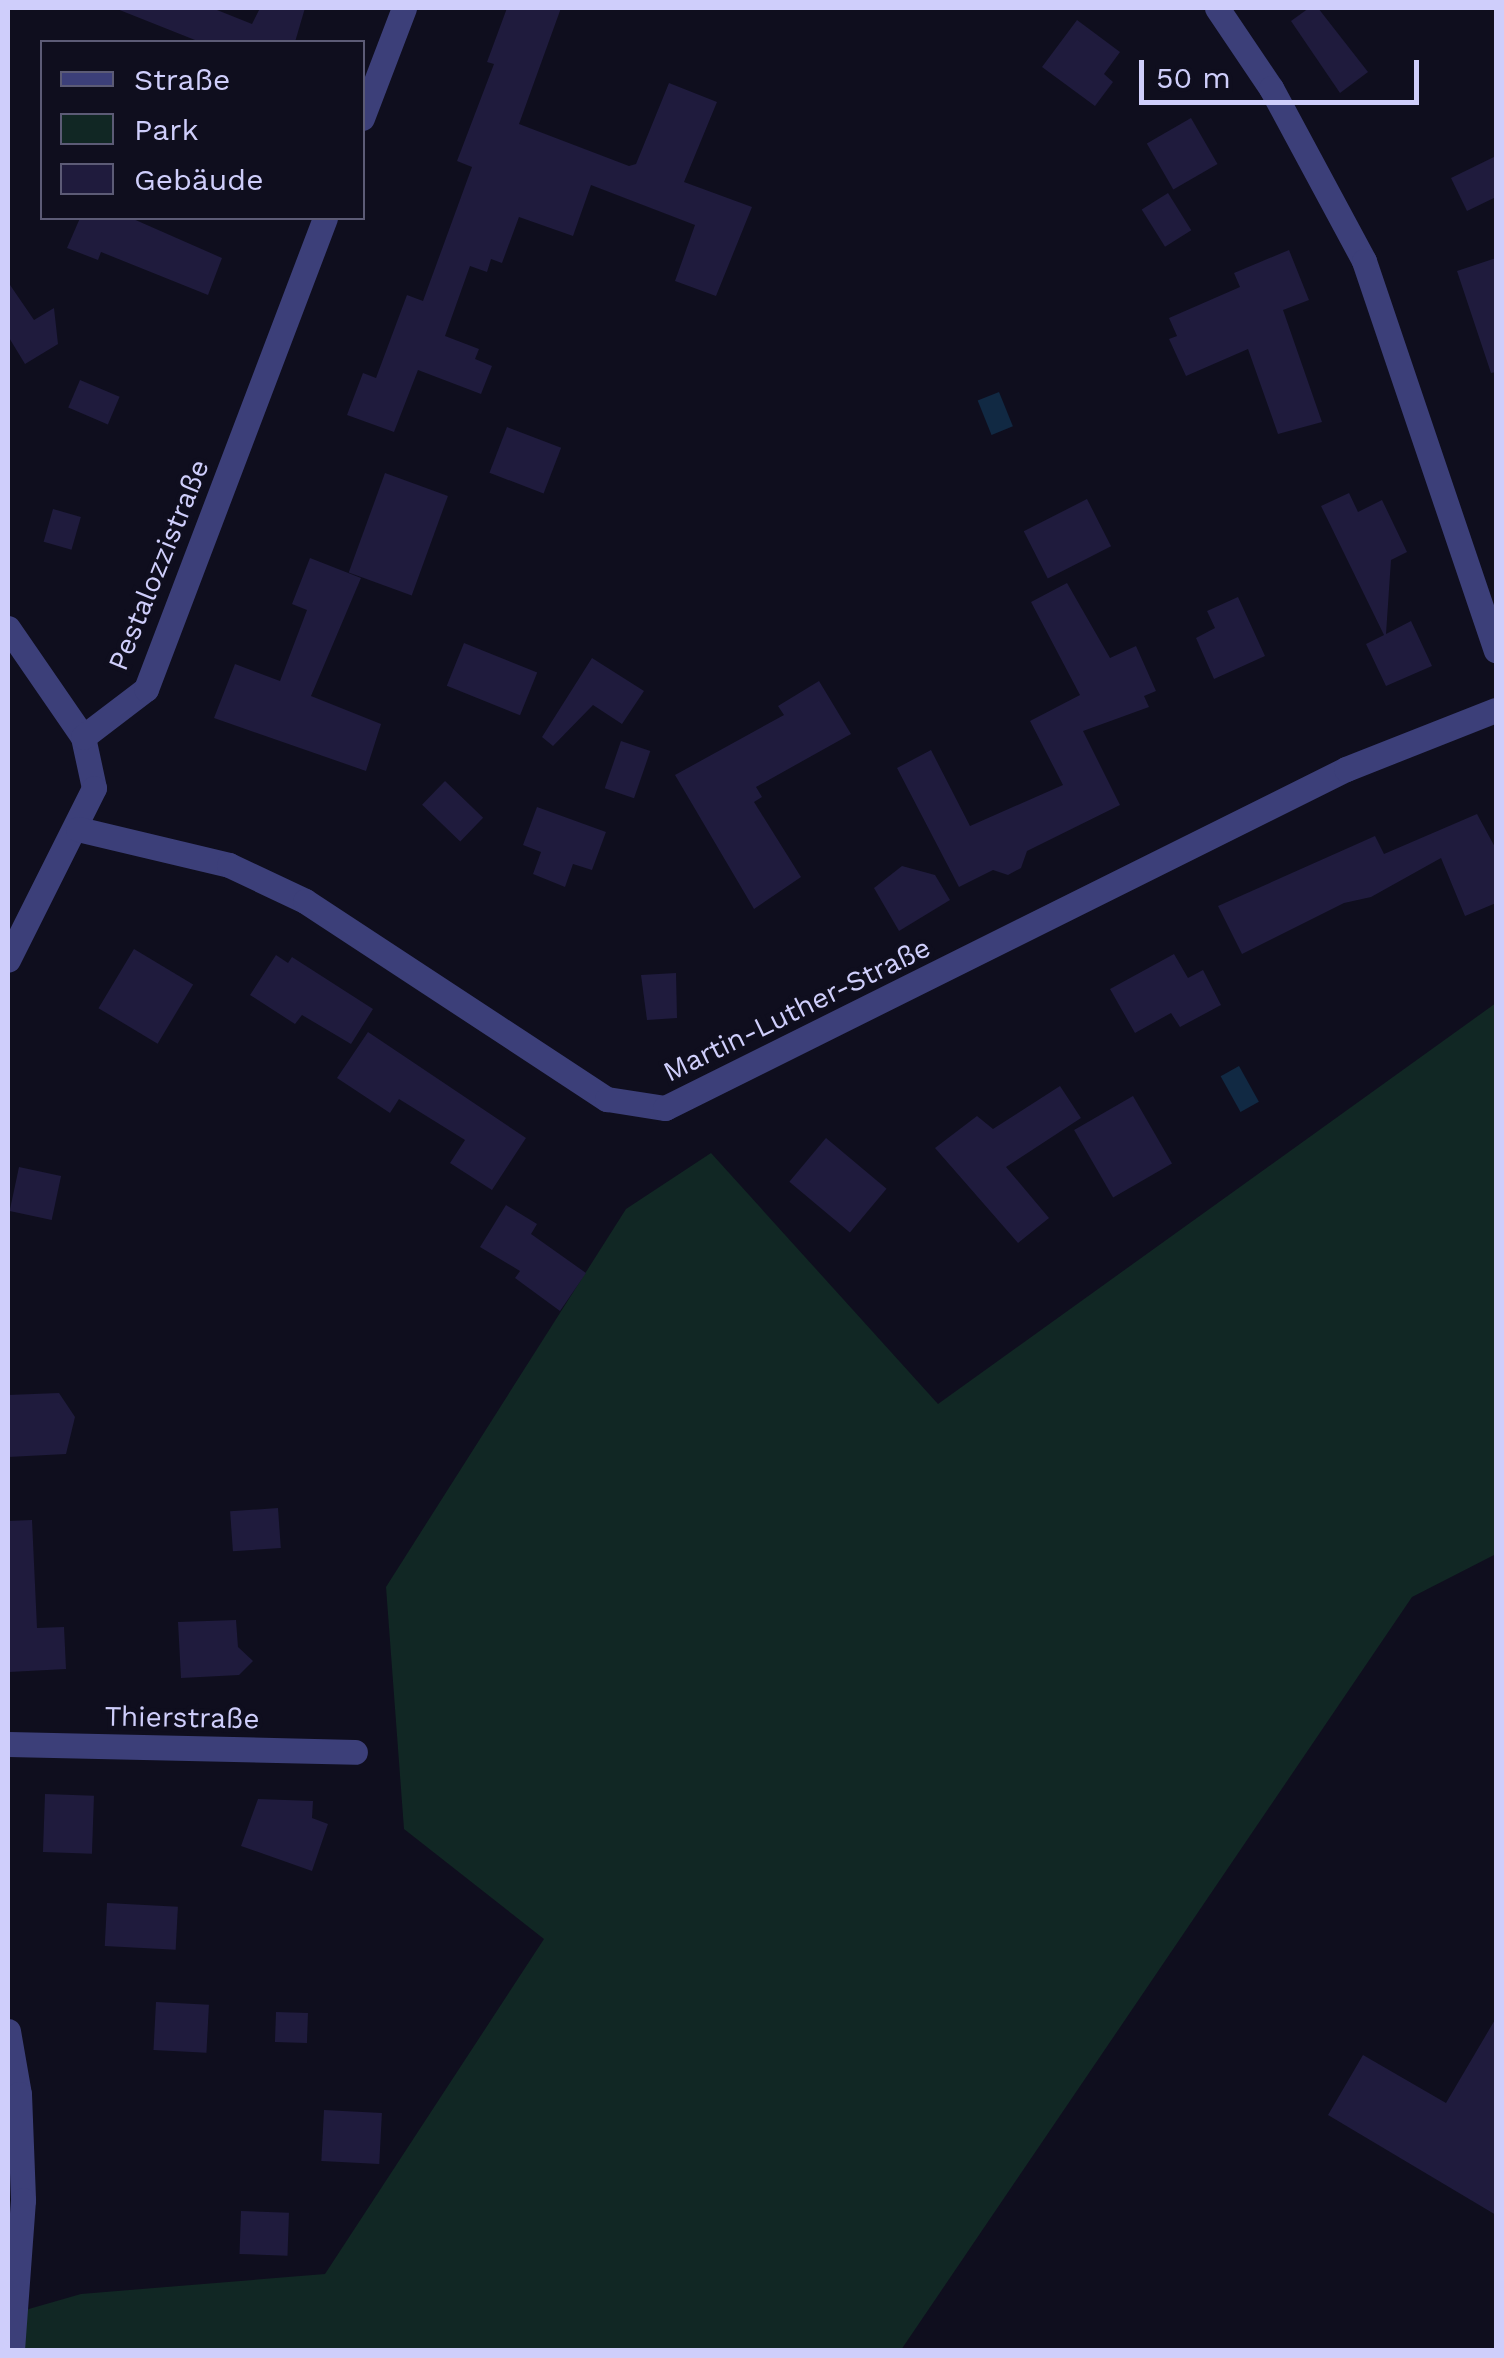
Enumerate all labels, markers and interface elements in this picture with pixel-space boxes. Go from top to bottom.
legend [40,40,365,220]
scale bar [1144,40,1424,102]
text: 50 m [1156,60,1231,95]
text: Straße [134,62,230,97]
text: Park [134,112,199,147]
text: Gebäude [134,162,263,197]
street label: Pestalozzistraße [101,455,217,675]
street label: Martin-Luther-Straße [658,931,936,1089]
street label: Thierstraße [104,1700,260,1736]

